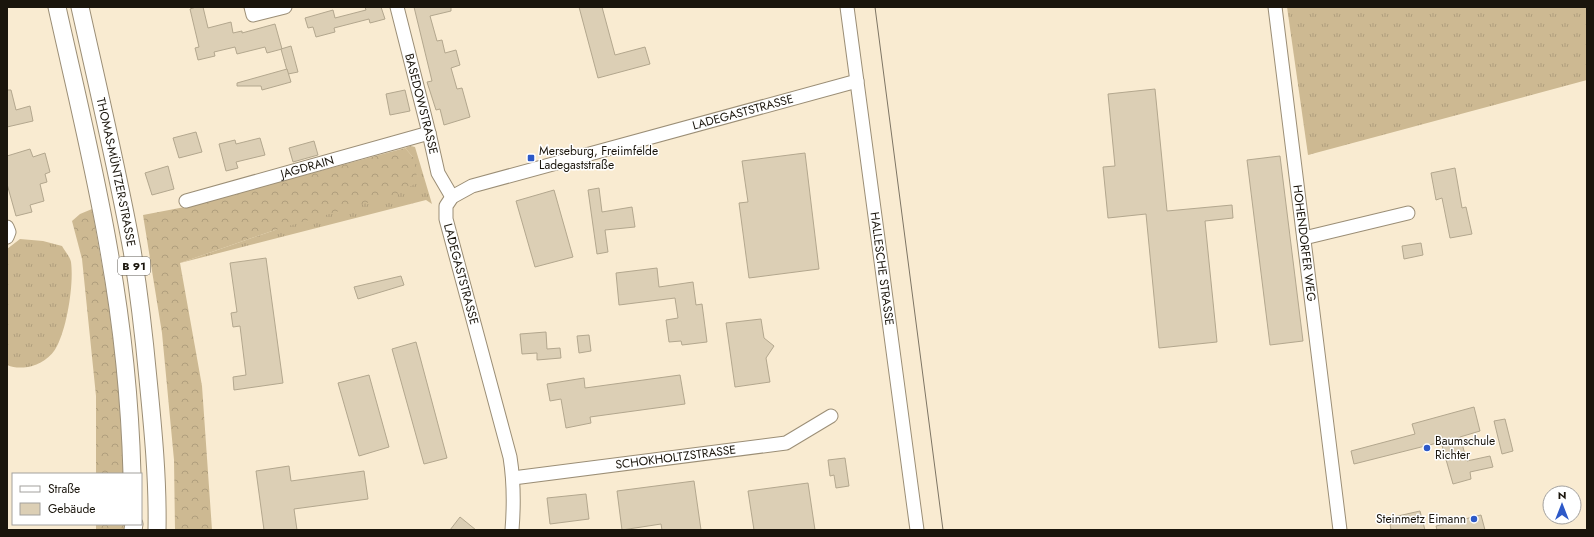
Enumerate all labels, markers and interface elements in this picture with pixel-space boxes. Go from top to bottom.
street label: BASEDOWSTRASSE [400,52,443,156]
street label: LADEGASTSTRASSE [690,90,795,135]
street label: THOMAS-MÜNTZER-STRASSE [92,96,140,248]
place label: Merseburg, Freiimfelde Ladegaststraße [539,142,658,174]
street label: JAGDRAIN [277,151,336,184]
marker: Merseburg, Freiimfelde Ladegaststraße [526,153,536,163]
street label: HOHENDORFER WEG [1288,184,1321,303]
street label: HALLESCHE STRASSE [866,211,899,326]
street label: LADEGASTSTRASSE [439,221,483,327]
road number: B 91 [118,257,150,275]
place label: Baumschule Richter [1435,432,1495,464]
street label: SCHOKHOLTZSTRASSE [614,440,737,474]
marker: Baumschule Richter [1422,443,1432,453]
legend [12,473,142,525]
text: Straße [48,480,80,498]
north arrow [1542,485,1582,525]
text: N [1558,487,1566,503]
text: Gebäude [48,500,95,518]
place label: Steinmetz Eimann [1376,510,1466,528]
marker: Steinmetz Eimann [1469,514,1479,524]

